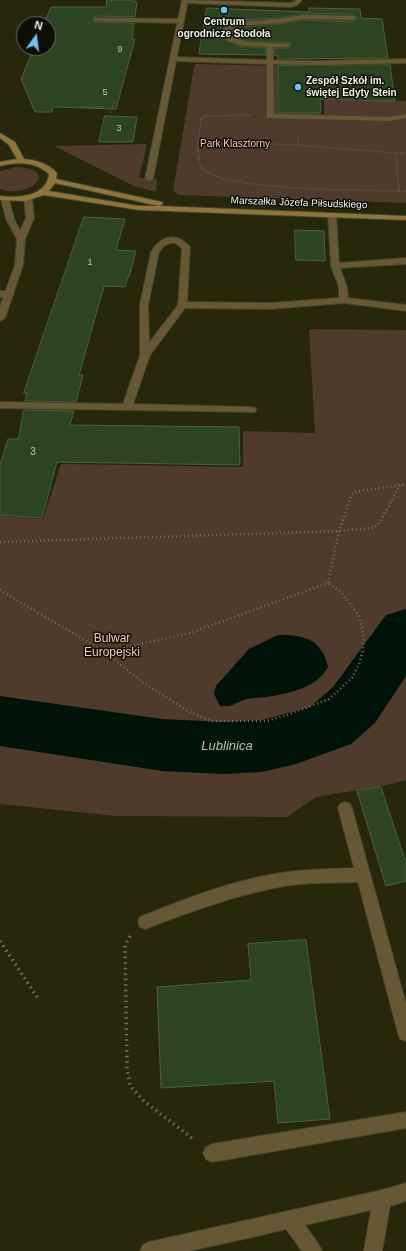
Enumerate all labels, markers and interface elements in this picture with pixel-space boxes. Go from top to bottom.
marker: Centrum ogrodnicze Stodoła [219,5,229,15]
north arrow [16,16,56,56]
place label: Centrum ogrodnicze Stodoła [178,16,270,40]
text: N [33,19,44,32]
house number: 9 [117,45,123,55]
place label: Zespół Szkół im. świętej Edyty Stein [306,75,397,98]
marker: Zespół Szkół im. świętej Edyty Stein [293,82,303,92]
house number: 5 [102,88,108,98]
house number: 3 [116,124,122,134]
park label: Park Klasztorny [200,138,270,150]
street label: Marszałka Józefa Piłsudskiego [230,195,368,211]
house number: 1 [87,258,93,268]
house number: 3 [30,446,36,458]
park label: Bulwar Europejski [84,632,140,660]
water label: Lublinica [201,738,253,754]

